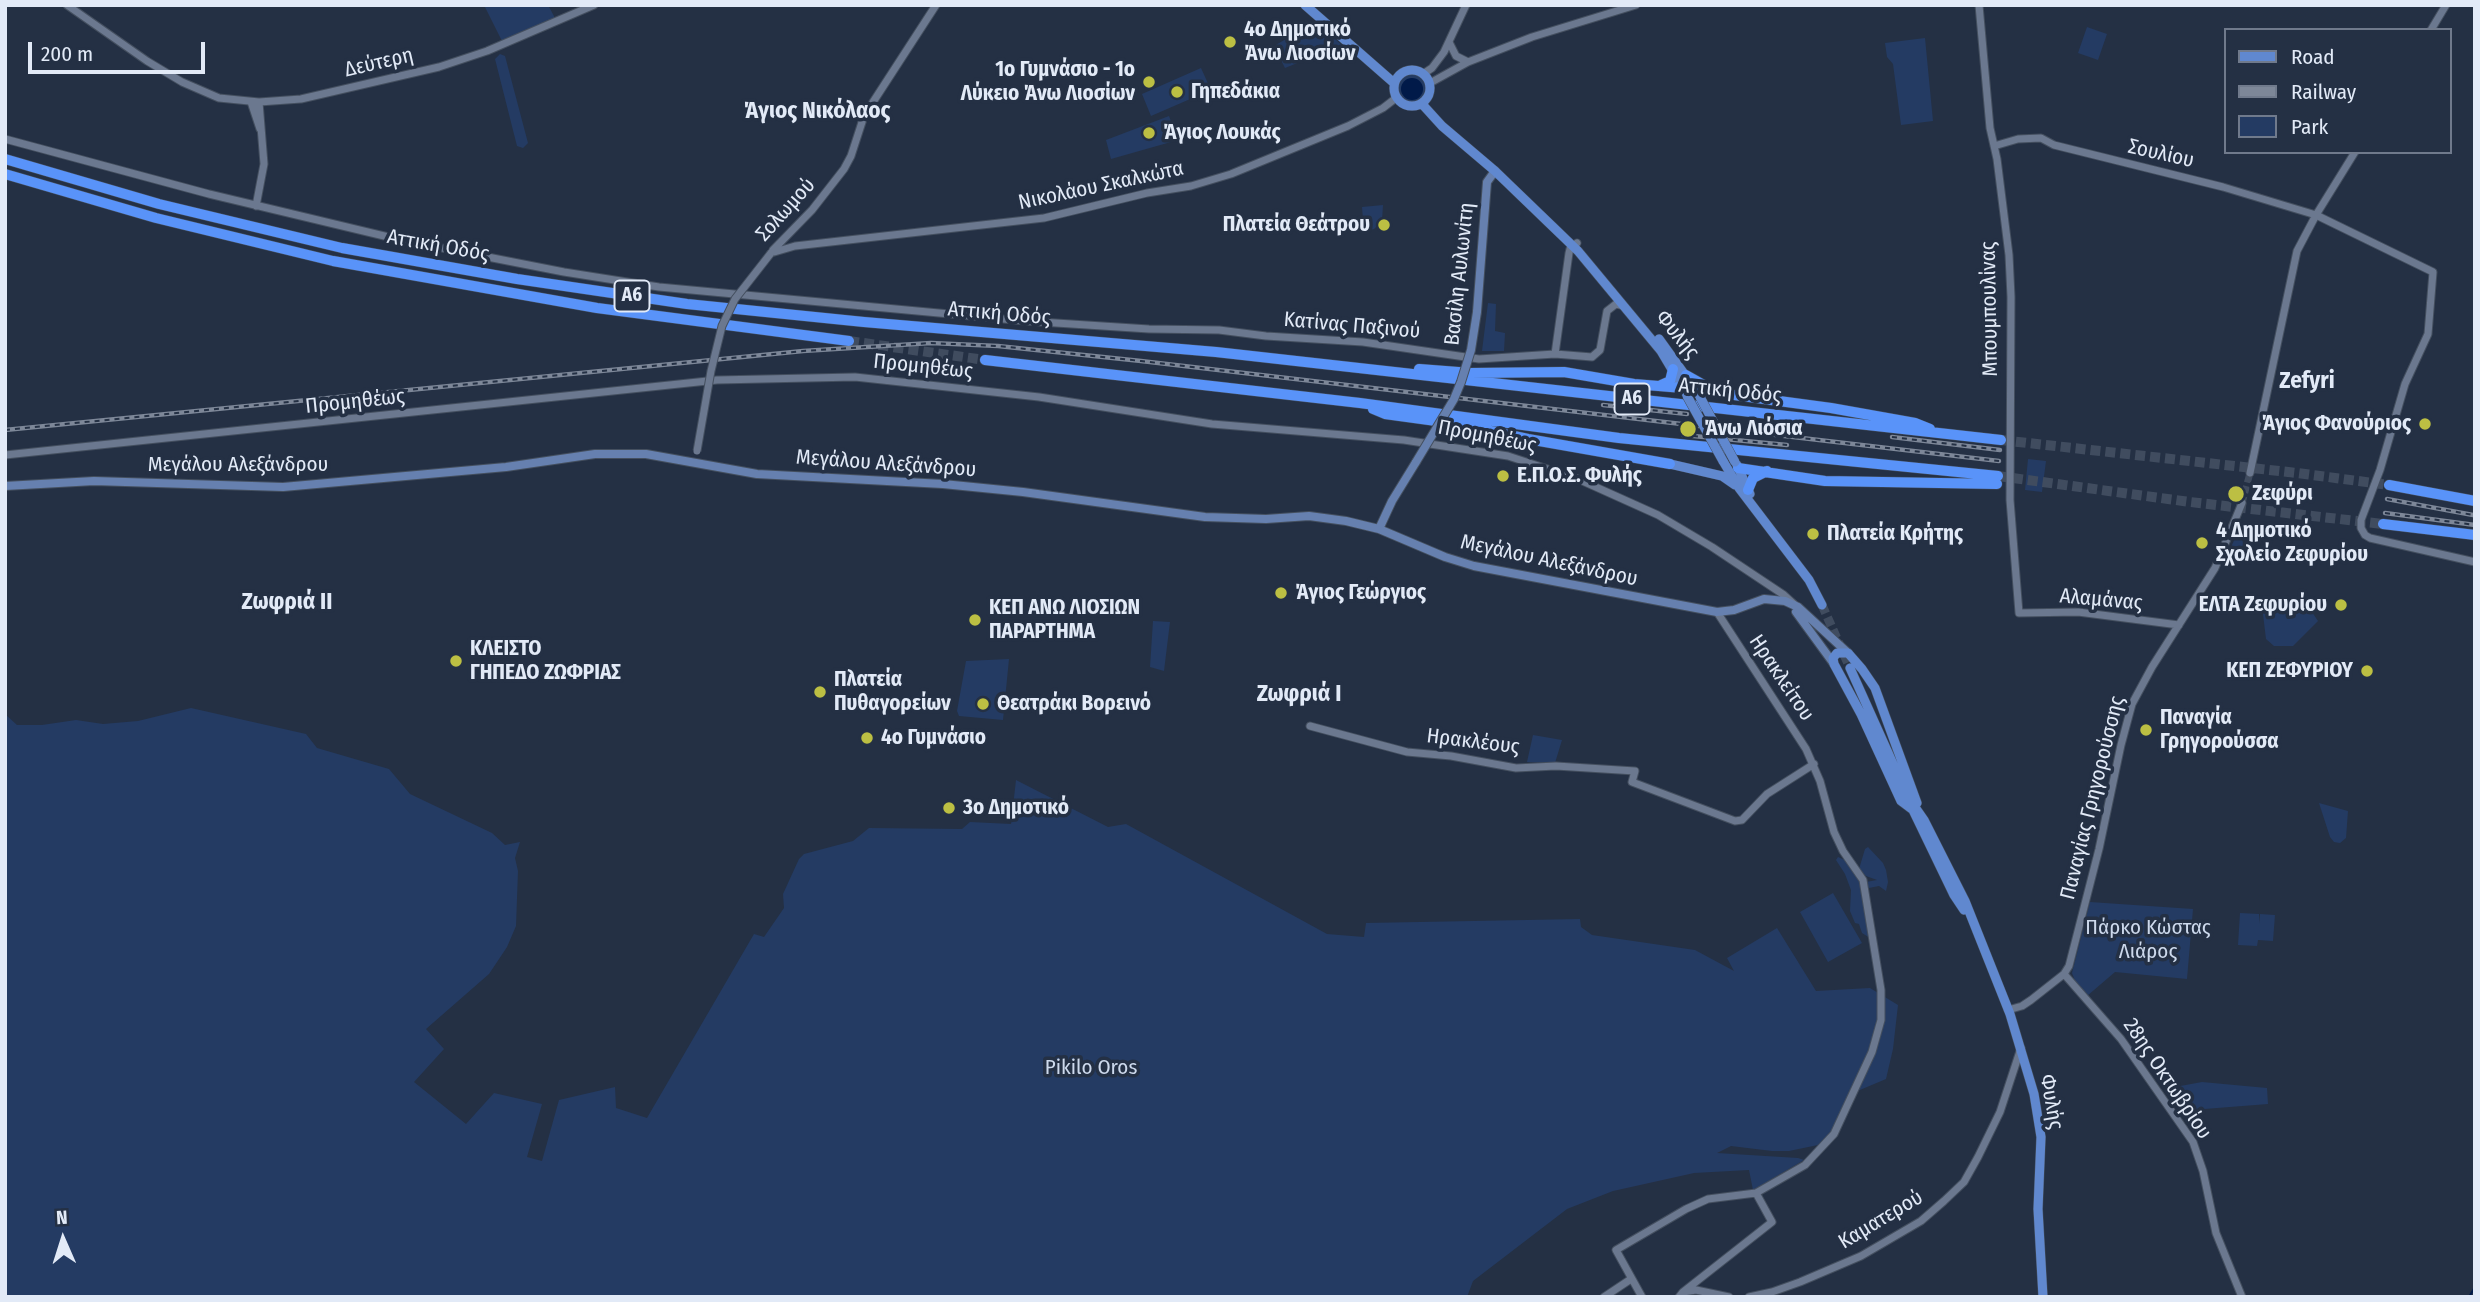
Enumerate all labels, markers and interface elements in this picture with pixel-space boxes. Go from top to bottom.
place label: 4ο Δημοτικό Άνω Λιοσίων [1244,17,1356,67]
scale bar [32,28,208,72]
legend [2224,28,2452,154]
marker: 4ο Δημοτικό Άνω Λιοσίων [1222,34,1238,50]
text: 200 m [41,41,93,67]
street label: Δεύτερη [342,43,416,83]
text: Road [2291,44,2335,70]
place label: 1ο Γυμνάσιο - 1ο Λύκειο Άνω Λιοσίων [961,57,1135,107]
marker: 1ο Γυμνάσιο - 1ο Λύκειο Άνω Λιοσίων [1141,74,1157,90]
place label: Γηπεδάκια [1191,79,1280,105]
text: Railway [2291,79,2356,105]
marker: Γηπεδάκια [1169,84,1185,100]
district label: Άγιος Νικόλαος [743,98,891,126]
text: Park [2291,114,2328,140]
place label: Άγιος Λουκάς [1163,120,1281,146]
marker: Άγιος Λουκάς [1141,125,1157,141]
street label: Σουλίου [2126,134,2196,174]
street label: Νικολάου Σκαλκώτα [1016,156,1186,216]
street label: Σολωμού [751,173,821,247]
street label: Βασίλη Αυλωνίτη [1440,201,1480,347]
place label: Πλατεία Θεάτρου [1223,212,1370,238]
marker: Πλατεία Θεάτρου [1376,217,1392,233]
street label: Αττική Οδός [385,225,491,267]
street label: Μπουμπουλίνας [1976,241,2004,377]
road number: Α6 [614,280,650,312]
street label: Αττική Οδός [947,297,1051,331]
street label: Φυλής [1650,306,1704,364]
street label: Κατίνας Παξινού [1283,307,1421,345]
street label: Προμηθέως [872,349,974,385]
district label: Zefyri [2279,368,2335,396]
street label: Αττική Οδός [1677,373,1783,409]
street label: Προμηθέως [304,384,406,420]
road number: Α6 [1614,384,1650,414]
place label: Άγιος Φανούριος [2261,411,2411,437]
street label: Προμηθέως [1436,415,1538,459]
place label: Άνω Λιόσια [1704,416,1803,442]
marker: Άγιος Φανούριος [2417,416,2433,432]
marker: Άνω Λιόσια [1678,419,1698,439]
street label: Μεγάλου Αλεξάνδρου [795,445,977,483]
street label: Μεγάλου Αλεξάνδρου [148,452,328,478]
place label: Ε.Π.Ο.Σ. Φυλής [1517,463,1642,489]
marker: Ε.Π.Ο.Σ. Φυλής [1495,468,1511,484]
place label: Ζεφύρι [2252,481,2313,507]
marker: Ζεφύρι [2226,484,2246,504]
place label: 4 Δημοτικό Σχολείο Ζεφυρίου [2216,518,2368,568]
place label: Πλατεία Κρήτης [1827,521,1963,547]
marker: Πλατεία Κρήτης [1805,526,1821,542]
street label: Μεγάλου Αλεξάνδρου [1458,530,1640,592]
marker: 4 Δημοτικό Σχολείο Ζεφυρίου [2194,535,2210,551]
place label: Άγιος Γεώργιος [1295,580,1426,606]
street label: Αλαμάνας [2059,584,2143,616]
marker: Άγιος Γεώργιος [1273,585,1289,601]
district label: Ζωφριά ΙΙ [242,589,332,617]
place label: ΕΛΤΑ Ζεφυρίου [2199,592,2327,618]
place label: ΚΕΠ ΑΝΩ ΛΙΟΣΙΩΝ ΠΑΡΑΡΤΗΜΑ [989,595,1140,645]
marker: ΕΛΤΑ Ζεφυρίου [2333,597,2349,613]
marker: ΚΕΠ ΑΝΩ ΛΙΟΣΙΩΝ ΠΑΡΑΡΤΗΜΑ [967,612,983,628]
street label: Ηρακλείτου [1743,630,1819,726]
place label: ΚΛΕΙΣΤΟ ΓΗΠΕΔΟ ΖΩΦΡΙΑΣ [470,636,621,686]
marker: ΚΛΕΙΣΤΟ ΓΗΠΕΔΟ ΖΩΦΡΙΑΣ [448,653,464,669]
place label: ΚΕΠ ΖΕΦΥΡΙΟΥ [2226,658,2353,684]
marker: ΚΕΠ ΖΕΦΥΡΙΟΥ [2359,663,2375,679]
place label: Πλατεία Πυθαγορείων [834,667,951,717]
district label: Ζωφριά Ι [1257,681,1341,709]
marker: Πλατεία Πυθαγορείων [812,684,828,700]
place label: Θεατράκι Βορεινό [997,691,1151,717]
street label: Παναγίας Γρηγορούσσης [2056,694,2130,902]
marker: Θεατράκι Βορεινό [975,696,991,712]
place label: Παναγία Γρηγορούσσα [2160,705,2279,755]
marker: Παναγία Γρηγορούσσα [2138,722,2154,738]
street label: Ηρακλέους [1425,724,1521,760]
place label: 4ο Γυμνάσιο [881,725,986,751]
marker: 4ο Γυμνάσιο [859,730,875,746]
place label: 3ο Δημοτικό [963,795,1069,821]
marker: 3ο Δημοτικό [941,800,957,816]
park label: Πάρκο Κώστας Λιάρος [2085,915,2211,965]
street label: 28ης Οκτωβρίου [2117,1014,2217,1144]
park label: Pikilo Oros [1045,1055,1137,1081]
street label: Φυλής [2034,1073,2068,1131]
street label: Καματερού [1834,1185,1928,1255]
north arrow [28,1204,98,1274]
text: N [56,1206,68,1229]

